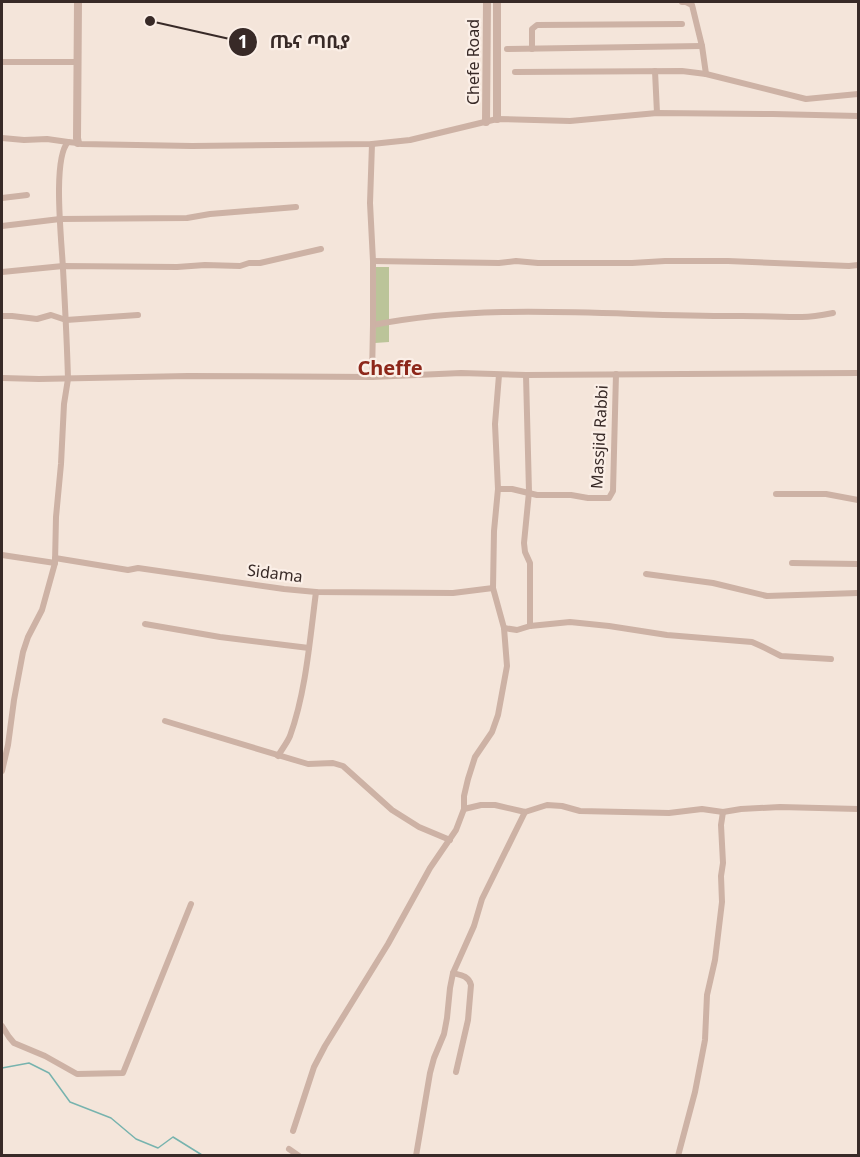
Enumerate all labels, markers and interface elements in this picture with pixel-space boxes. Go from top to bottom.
street label: Chefe Road [462,19,484,105]
callout: ጤና ጣቢያ [228,24,362,60]
text: 1 [238,29,248,53]
text: ጤና ጣቢያ [270,29,350,53]
district label: Cheffe [357,354,423,381]
street label: Massjid Rabbi [585,385,613,489]
street label: Sidama [246,559,304,587]

